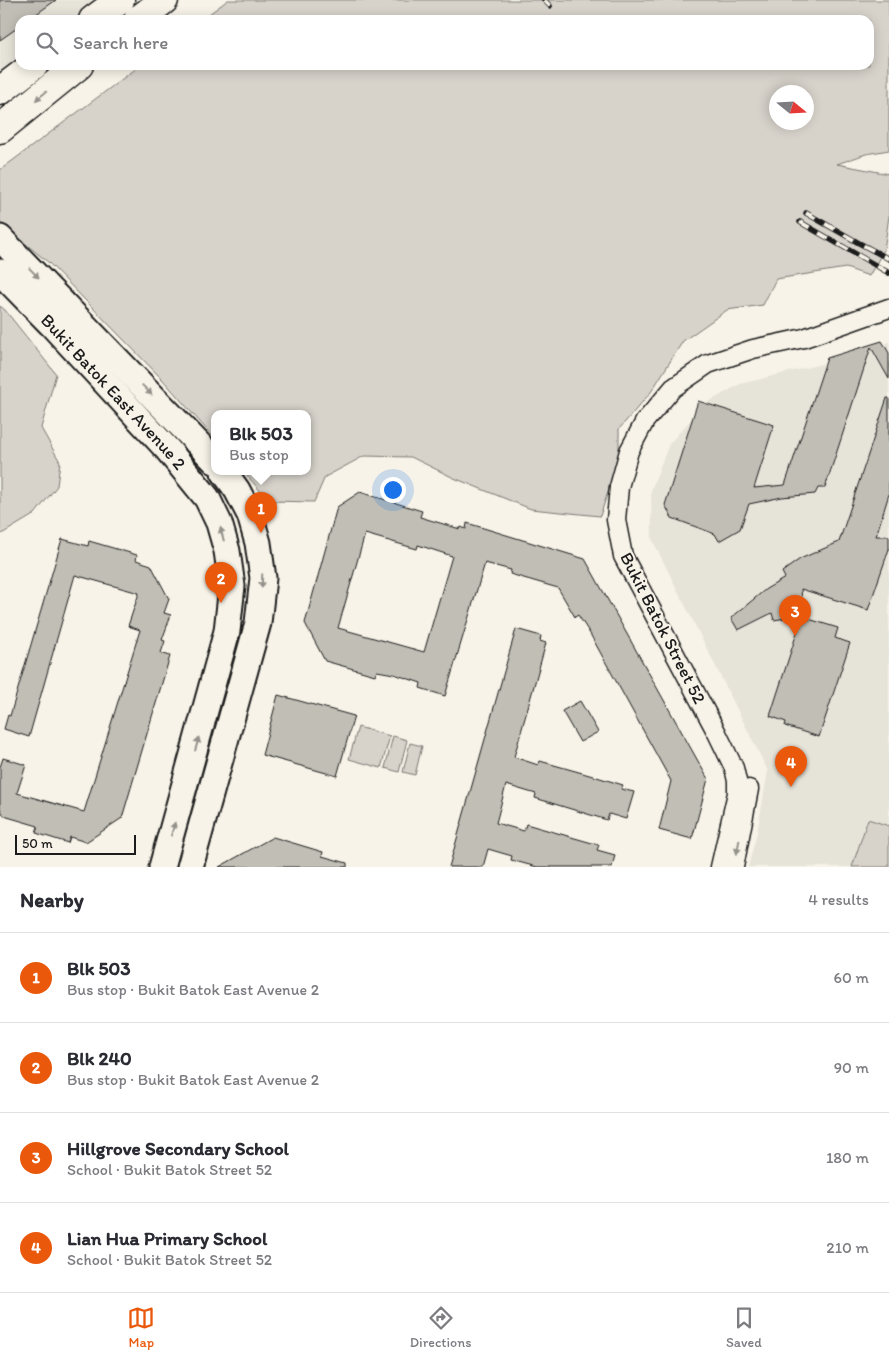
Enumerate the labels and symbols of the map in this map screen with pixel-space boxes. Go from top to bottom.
north arrow [769,85,814,130]
one-way arrow [35,90,48,101]
one-way arrow [28,267,40,279]
street label: Bukit Batok East Avenue 2 [36,309,191,475]
one-way arrow [141,384,153,396]
your location [380,477,406,503]
pin: 1 [245,492,277,533]
one-way arrow [218,527,226,542]
street label: Bukit Batok Street 52 [615,548,711,708]
pin: 2 [205,562,237,603]
one-way arrow [258,574,266,590]
pin: 3 [779,595,811,636]
one-way arrow [193,736,201,751]
pin: 4 [775,746,807,787]
one-way arrow [169,821,177,836]
scale bar [15,832,136,855]
one-way arrow [734,839,742,855]

